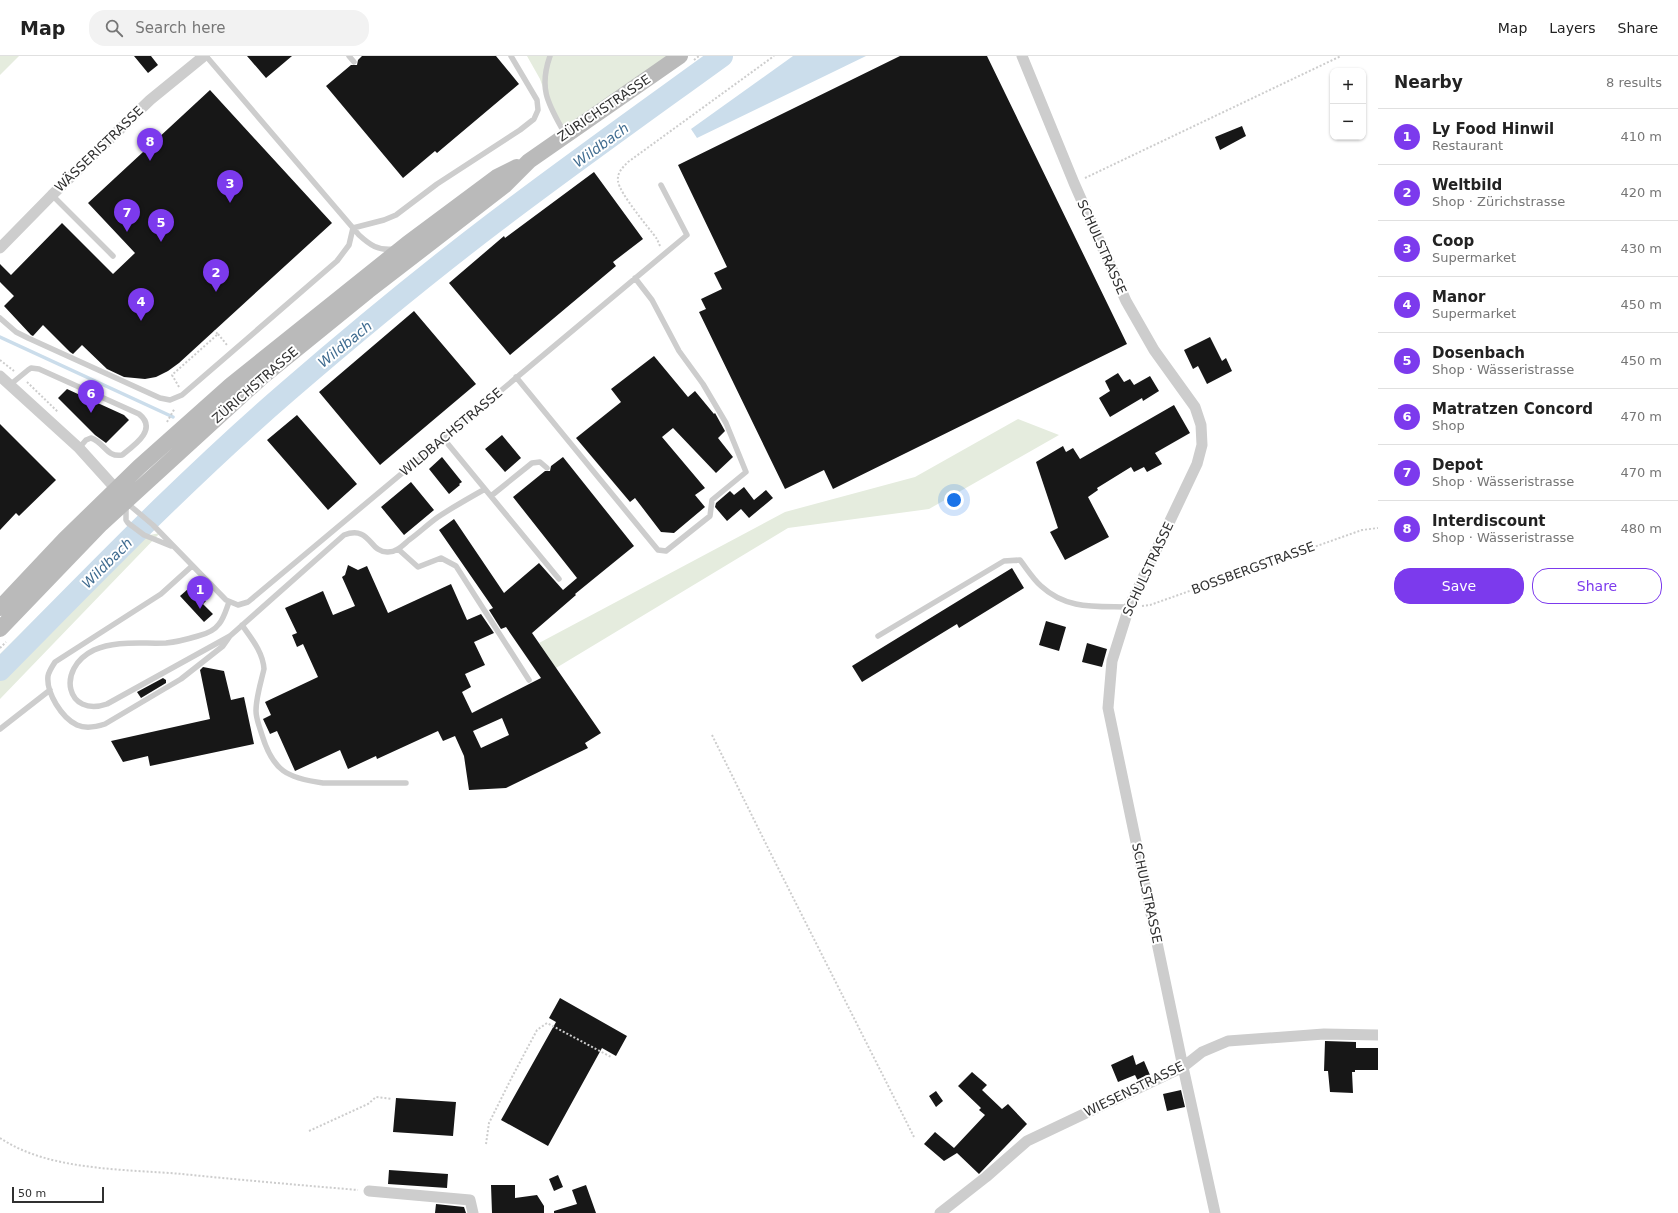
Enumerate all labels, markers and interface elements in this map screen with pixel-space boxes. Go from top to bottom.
search box [89,10,369,46]
text: Map [20,17,65,39]
icon: search [103,17,125,39]
text: Search here [135,19,225,37]
text: Map [1498,20,1527,36]
text: Layers [1549,20,1596,36]
text: Share [1618,20,1658,36]
map controls [1330,68,1366,140]
button: + [1330,68,1366,104]
street label: ZÜRICHSTRASSE [554,71,653,145]
text: Nearby [1394,72,1463,92]
text: 8 results [1606,75,1662,90]
street label: WÄSSERISTRASSE [52,103,146,195]
button: − [1330,104,1366,140]
water label: Wildbach [570,120,632,170]
text: Ly Food Hinwil [1432,120,1554,138]
pin: 8 [137,128,163,161]
text: 1 [1402,129,1412,144]
text: 410 m [1620,129,1662,144]
text: Restaurant [1432,138,1503,153]
pin: 3 [217,170,243,203]
text: Weltbild [1432,176,1502,194]
text: 2 [1402,185,1412,200]
text: 420 m [1620,185,1662,200]
text: Shop · Zürichstrasse [1432,194,1565,209]
street label: SCHULSTRASSE [1074,197,1130,297]
pin: 7 [114,199,140,232]
pin: 5 [148,209,174,242]
text: Coop [1432,232,1474,250]
text: 3 [1402,241,1412,256]
text: 430 m [1620,241,1662,256]
text: Supermarket [1432,250,1516,265]
pin: 2 [203,259,229,292]
pin: 4 [128,288,154,321]
text: Manor [1432,288,1485,306]
text: 4 [1402,297,1412,312]
text: 450 m [1620,297,1662,312]
text: Supermarket [1432,306,1516,321]
water label: Wildbach [315,317,375,371]
street label: ZÜRICHSTRASSE [208,343,301,426]
text: Dosenbach [1432,344,1525,362]
text: 5 [1402,353,1412,368]
text: 450 m [1620,353,1662,368]
text: Shop · Wässeristrasse [1432,362,1574,377]
pin: 6 [78,380,104,413]
street label: WILDBACHSTRASSE [397,385,505,479]
text: Matratzen Concord [1432,400,1593,418]
text: 6 [1402,409,1412,424]
text: 470 m [1620,409,1662,424]
text: Shop [1432,418,1465,433]
text: Depot [1432,456,1483,474]
text: 7 [1402,465,1412,480]
text: 470 m [1620,465,1662,480]
text: Shop · Wässeristrasse [1432,474,1574,489]
your location [944,490,964,510]
text: Interdiscount [1432,512,1546,530]
street label: SCHULSTRASSE [1120,520,1176,618]
text: 8 [1402,521,1412,536]
text: 480 m [1620,521,1662,536]
text: Shop · Wässeristrasse [1432,530,1574,545]
water label: Wildbach [79,535,135,591]
street label: BOSSBERGSTRASSE [1189,539,1317,597]
button: Save [1394,568,1524,604]
button: Share [1532,568,1662,604]
pin: 1 [187,576,213,609]
street label: SCHULSTRASSE [1129,841,1165,945]
street label: WIESENSTRASSE [1082,1058,1186,1120]
scale bar [12,1185,104,1204]
text: 50 m [18,1187,46,1200]

